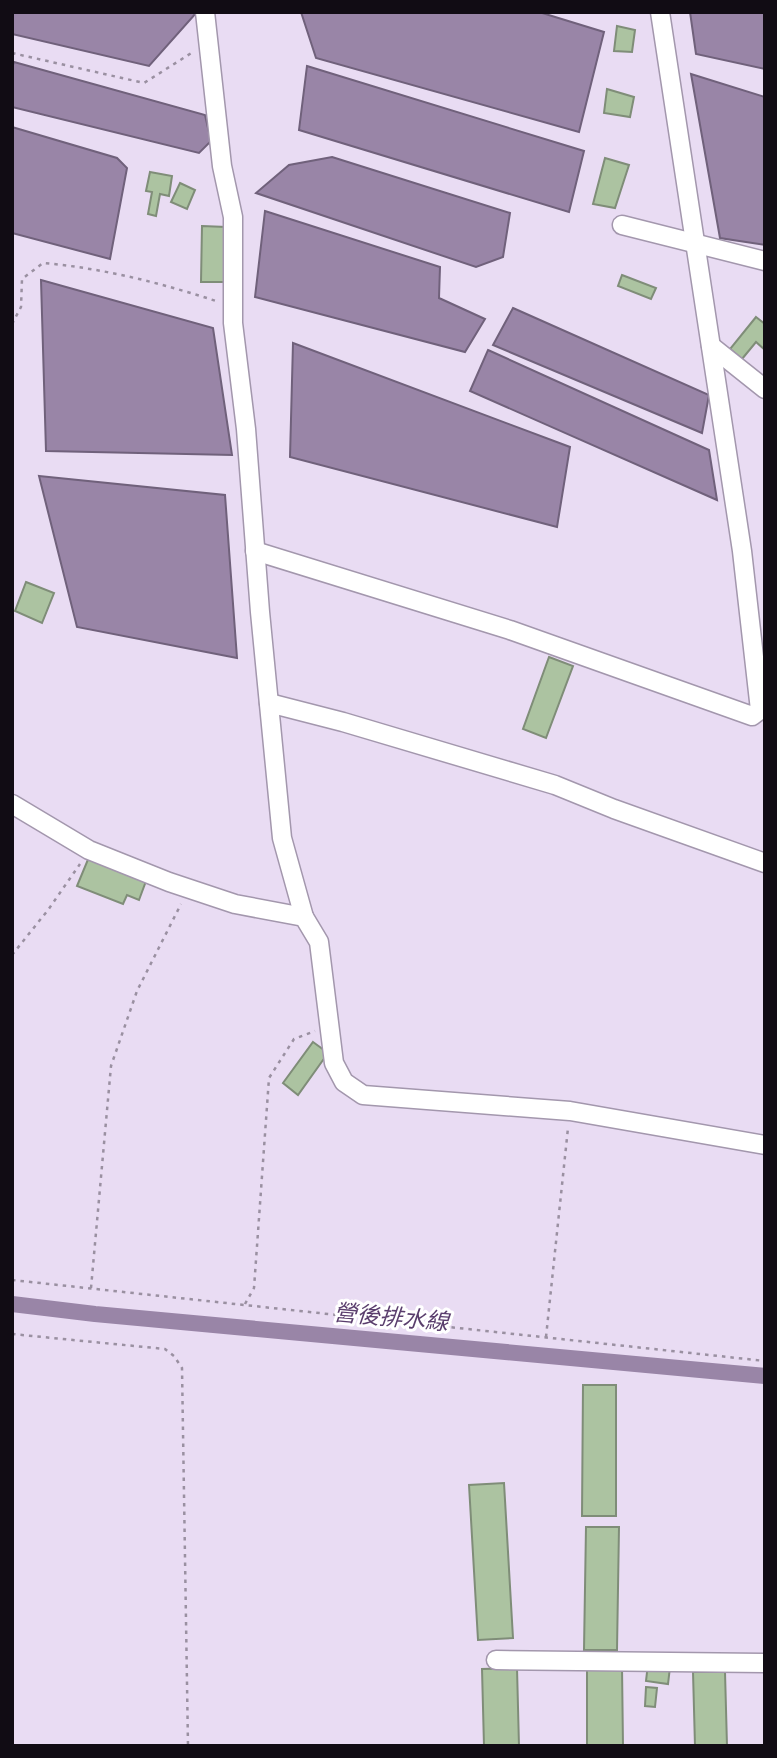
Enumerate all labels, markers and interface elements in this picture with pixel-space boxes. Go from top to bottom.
water label: 營後排水線 [332,1299,452,1336]

